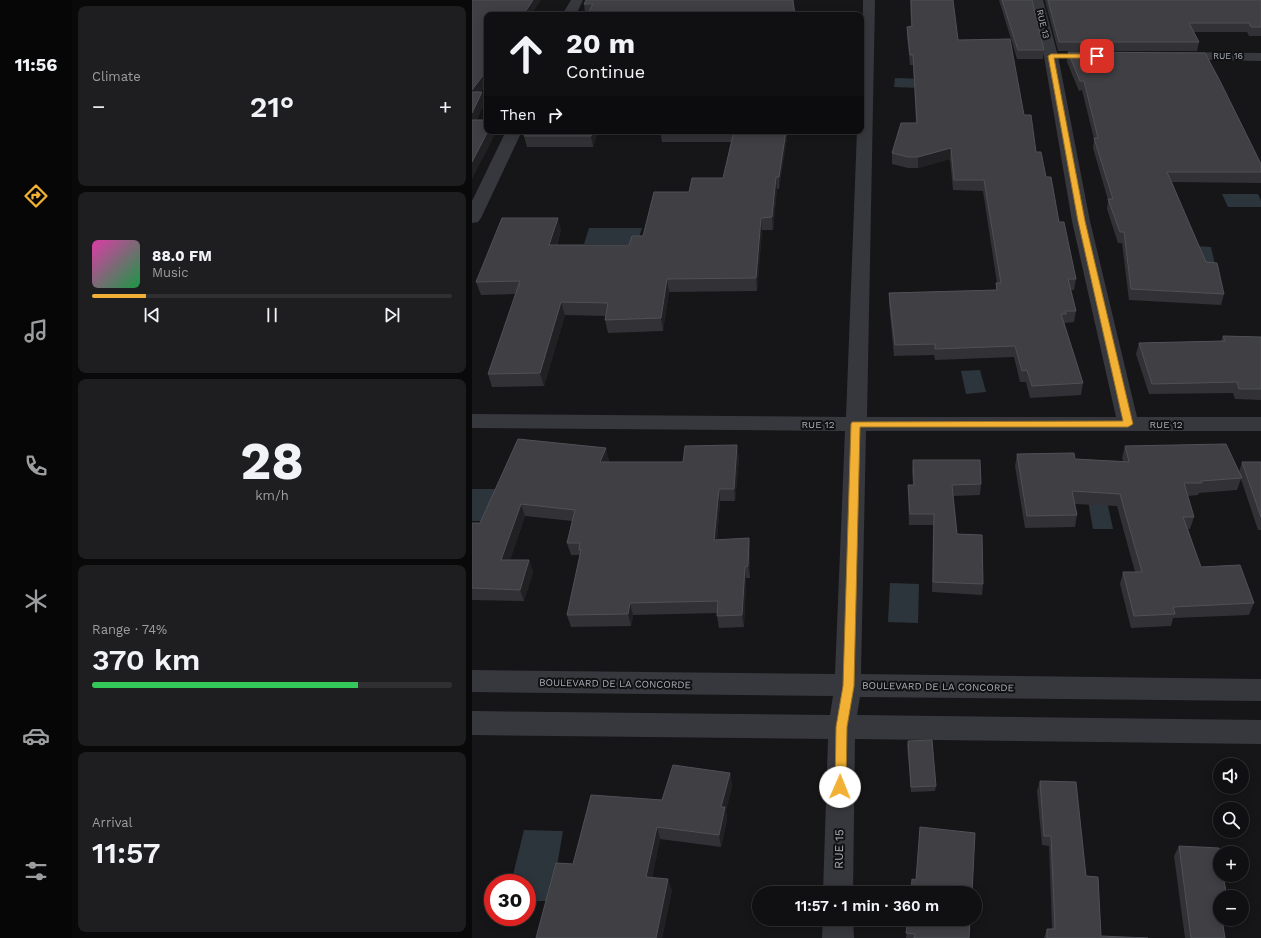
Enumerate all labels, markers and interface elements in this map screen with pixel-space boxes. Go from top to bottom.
street label: RUE 13 [1035,8,1051,40]
text: 20 m [566,27,635,60]
icon: ahead [500,28,552,80]
pin [1080,39,1114,73]
icon: arrive [1086,45,1108,67]
street label: RUE 16 [1213,51,1243,61]
text: 11:56 [15,54,57,75]
text: Continue [566,61,645,82]
text: Climate [92,69,141,84]
text: 21° [250,89,294,124]
text: − [92,94,105,119]
text: + [439,94,452,119]
icon: right [544,104,566,126]
text: Then [500,106,536,124]
icon: directions [22,182,50,210]
text: 88.0 FM [152,247,212,265]
text: Music [152,265,189,280]
icon: previous [141,304,163,326]
icon: pause [261,304,283,326]
icon: next [381,304,403,326]
icon: music [22,317,50,345]
street label: RUE 12 [801,419,835,430]
street label: RUE 12 [1149,419,1183,430]
text: 28 [240,431,304,492]
icon: phone [22,452,50,480]
text: km/h [255,488,289,503]
icon: climate [22,587,50,615]
text: Range · 74% [92,622,167,637]
text: 370 km [92,642,200,677]
street label: BOULEVARD DE LA CONCORDE [539,677,691,690]
street label: BOULEVARD DE LA CONCORDE [862,680,1014,693]
icon: car [22,722,50,750]
map controls [1213,758,1249,926]
button: sound [1213,758,1249,794]
position arrow [819,766,861,808]
button: search [1213,802,1249,838]
text: Arrival [92,815,133,830]
street label: RUE 15 [832,829,846,869]
text: 11:57 [92,835,161,870]
button: + [1213,846,1249,882]
icon: filters [22,857,50,885]
speed limit sign: 30 [484,874,536,926]
button: − [1213,890,1249,926]
text: 11:57 · 1 min · 360 m [795,897,939,915]

